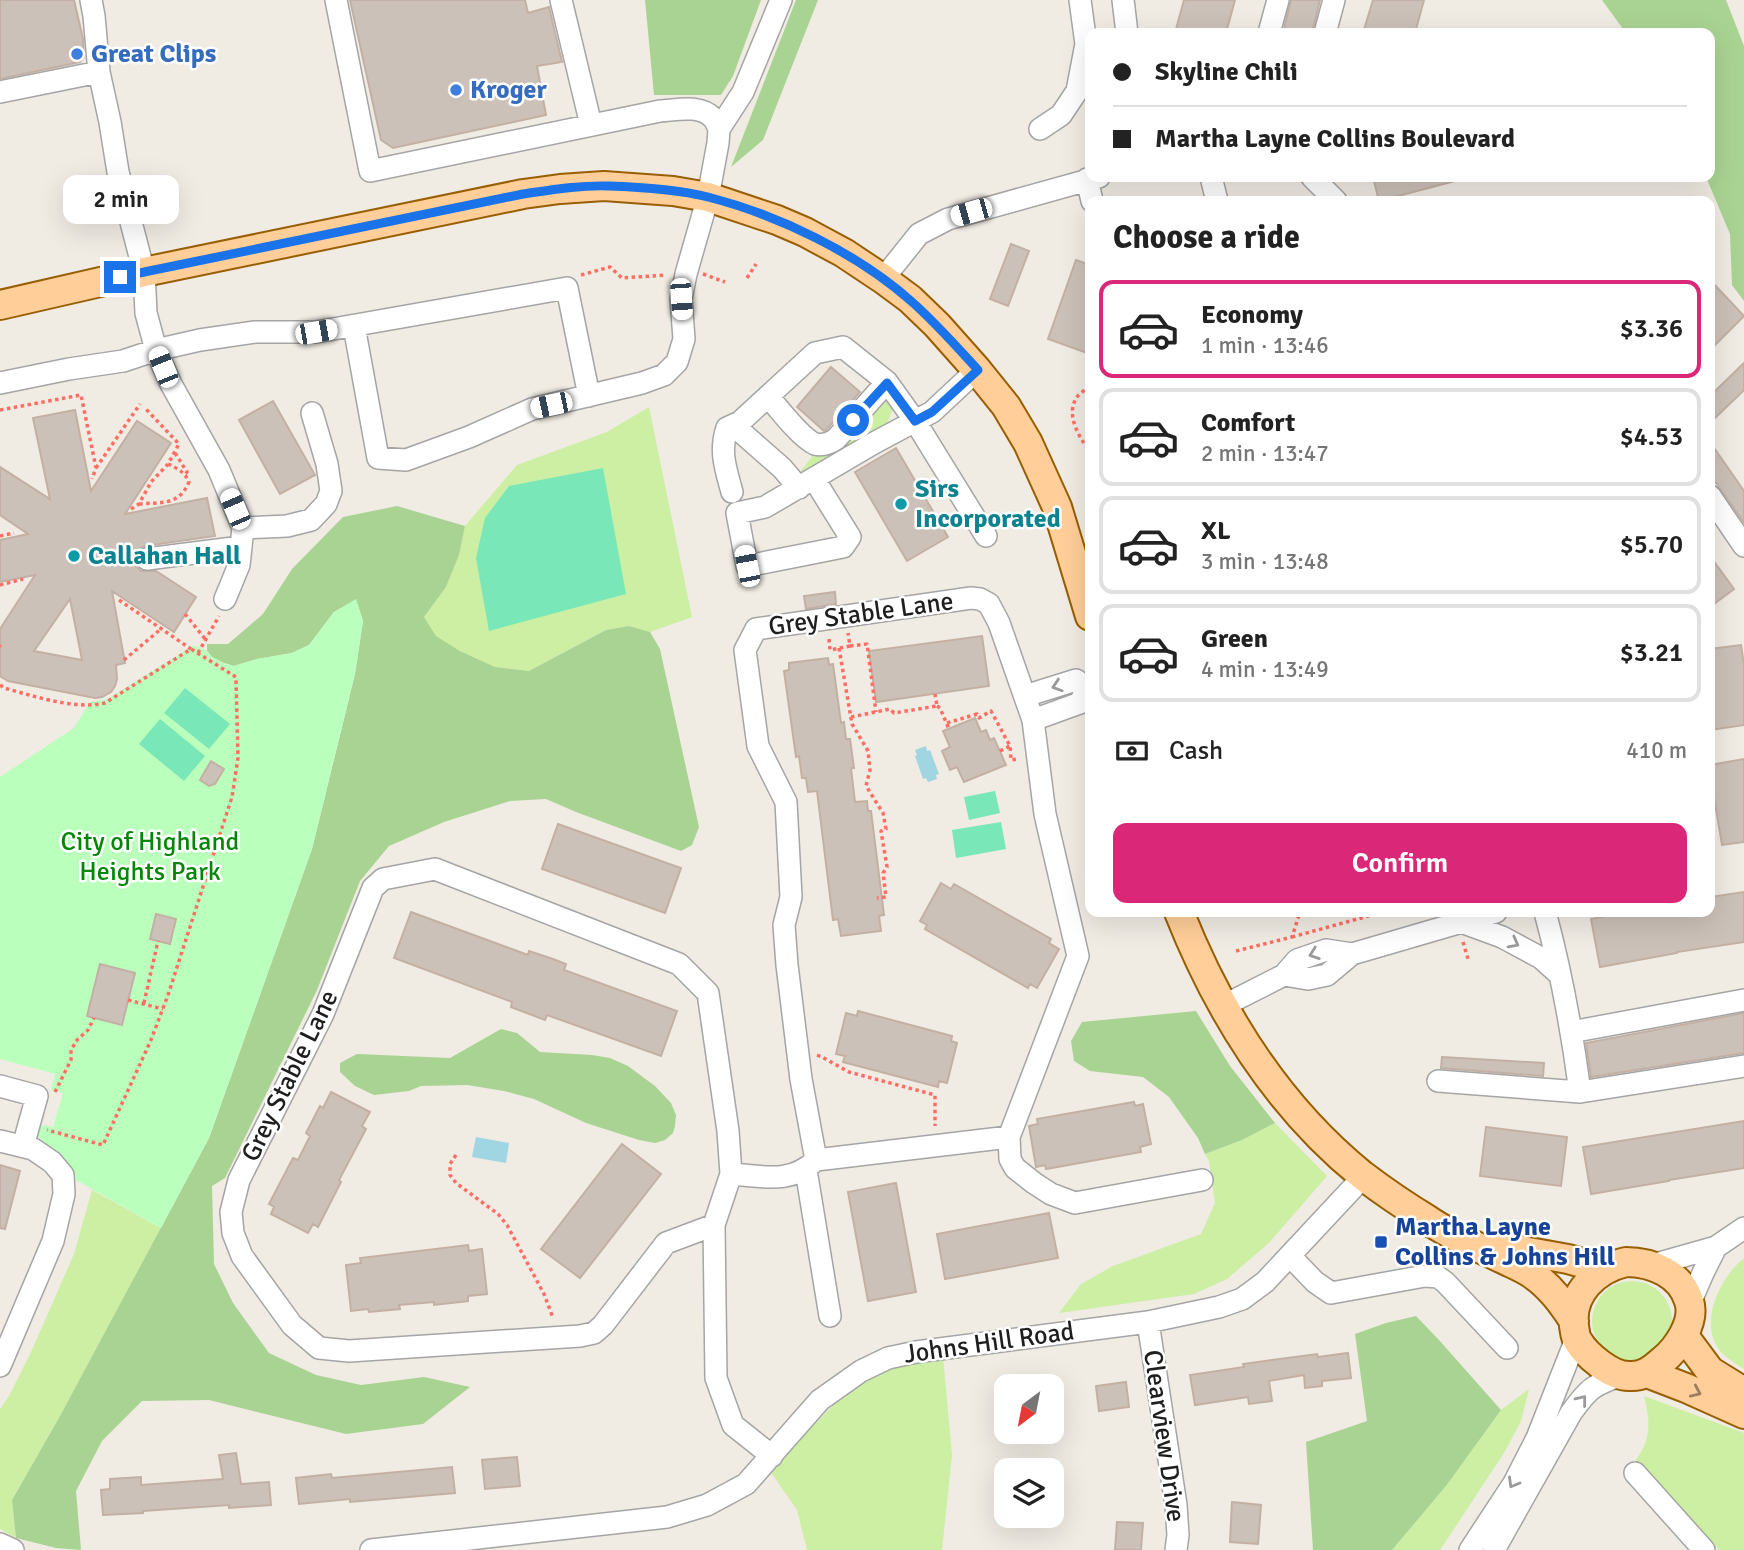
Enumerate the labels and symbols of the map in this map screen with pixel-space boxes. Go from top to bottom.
place label: Great Clips [91,38,216,70]
marker: Great Clips [69,46,85,62]
place label: Kroger [470,74,547,106]
marker: Kroger [448,82,464,98]
callout: 2 min [62,176,178,224]
car [948,196,995,228]
route end [104,261,136,293]
car [670,277,693,321]
car [294,318,339,346]
car [146,344,181,390]
car [529,390,574,420]
route start [837,404,869,436]
place label: Sirs Incorporated [915,473,1061,535]
car [218,486,253,532]
marker: Sirs Incorporated [893,496,909,512]
place label: Callahan Hall [88,540,241,572]
car [733,543,762,589]
marker: Callahan Hall [66,548,82,564]
street label: Grey Stable Lane [766,585,956,643]
one-way arrow [1051,678,1063,692]
park label: City of Highland Heights Park [61,826,239,888]
one-way arrow [1506,935,1519,949]
one-way arrow [1309,946,1321,960]
street label: Grey Stable Lane [235,985,345,1167]
place label: Martha Layne Collins & Johns Hill [1395,1211,1615,1273]
marker: Martha Layne Collins & Johns Hill [1373,1234,1389,1250]
street label: Johns Hill Road [902,1315,1076,1371]
street label: Clearview Drive [1136,1348,1192,1524]
north arrow [994,1374,1064,1444]
one-way arrow [1689,1384,1701,1398]
one-way arrow [1574,1395,1586,1408]
one-way arrow [1508,1476,1521,1488]

